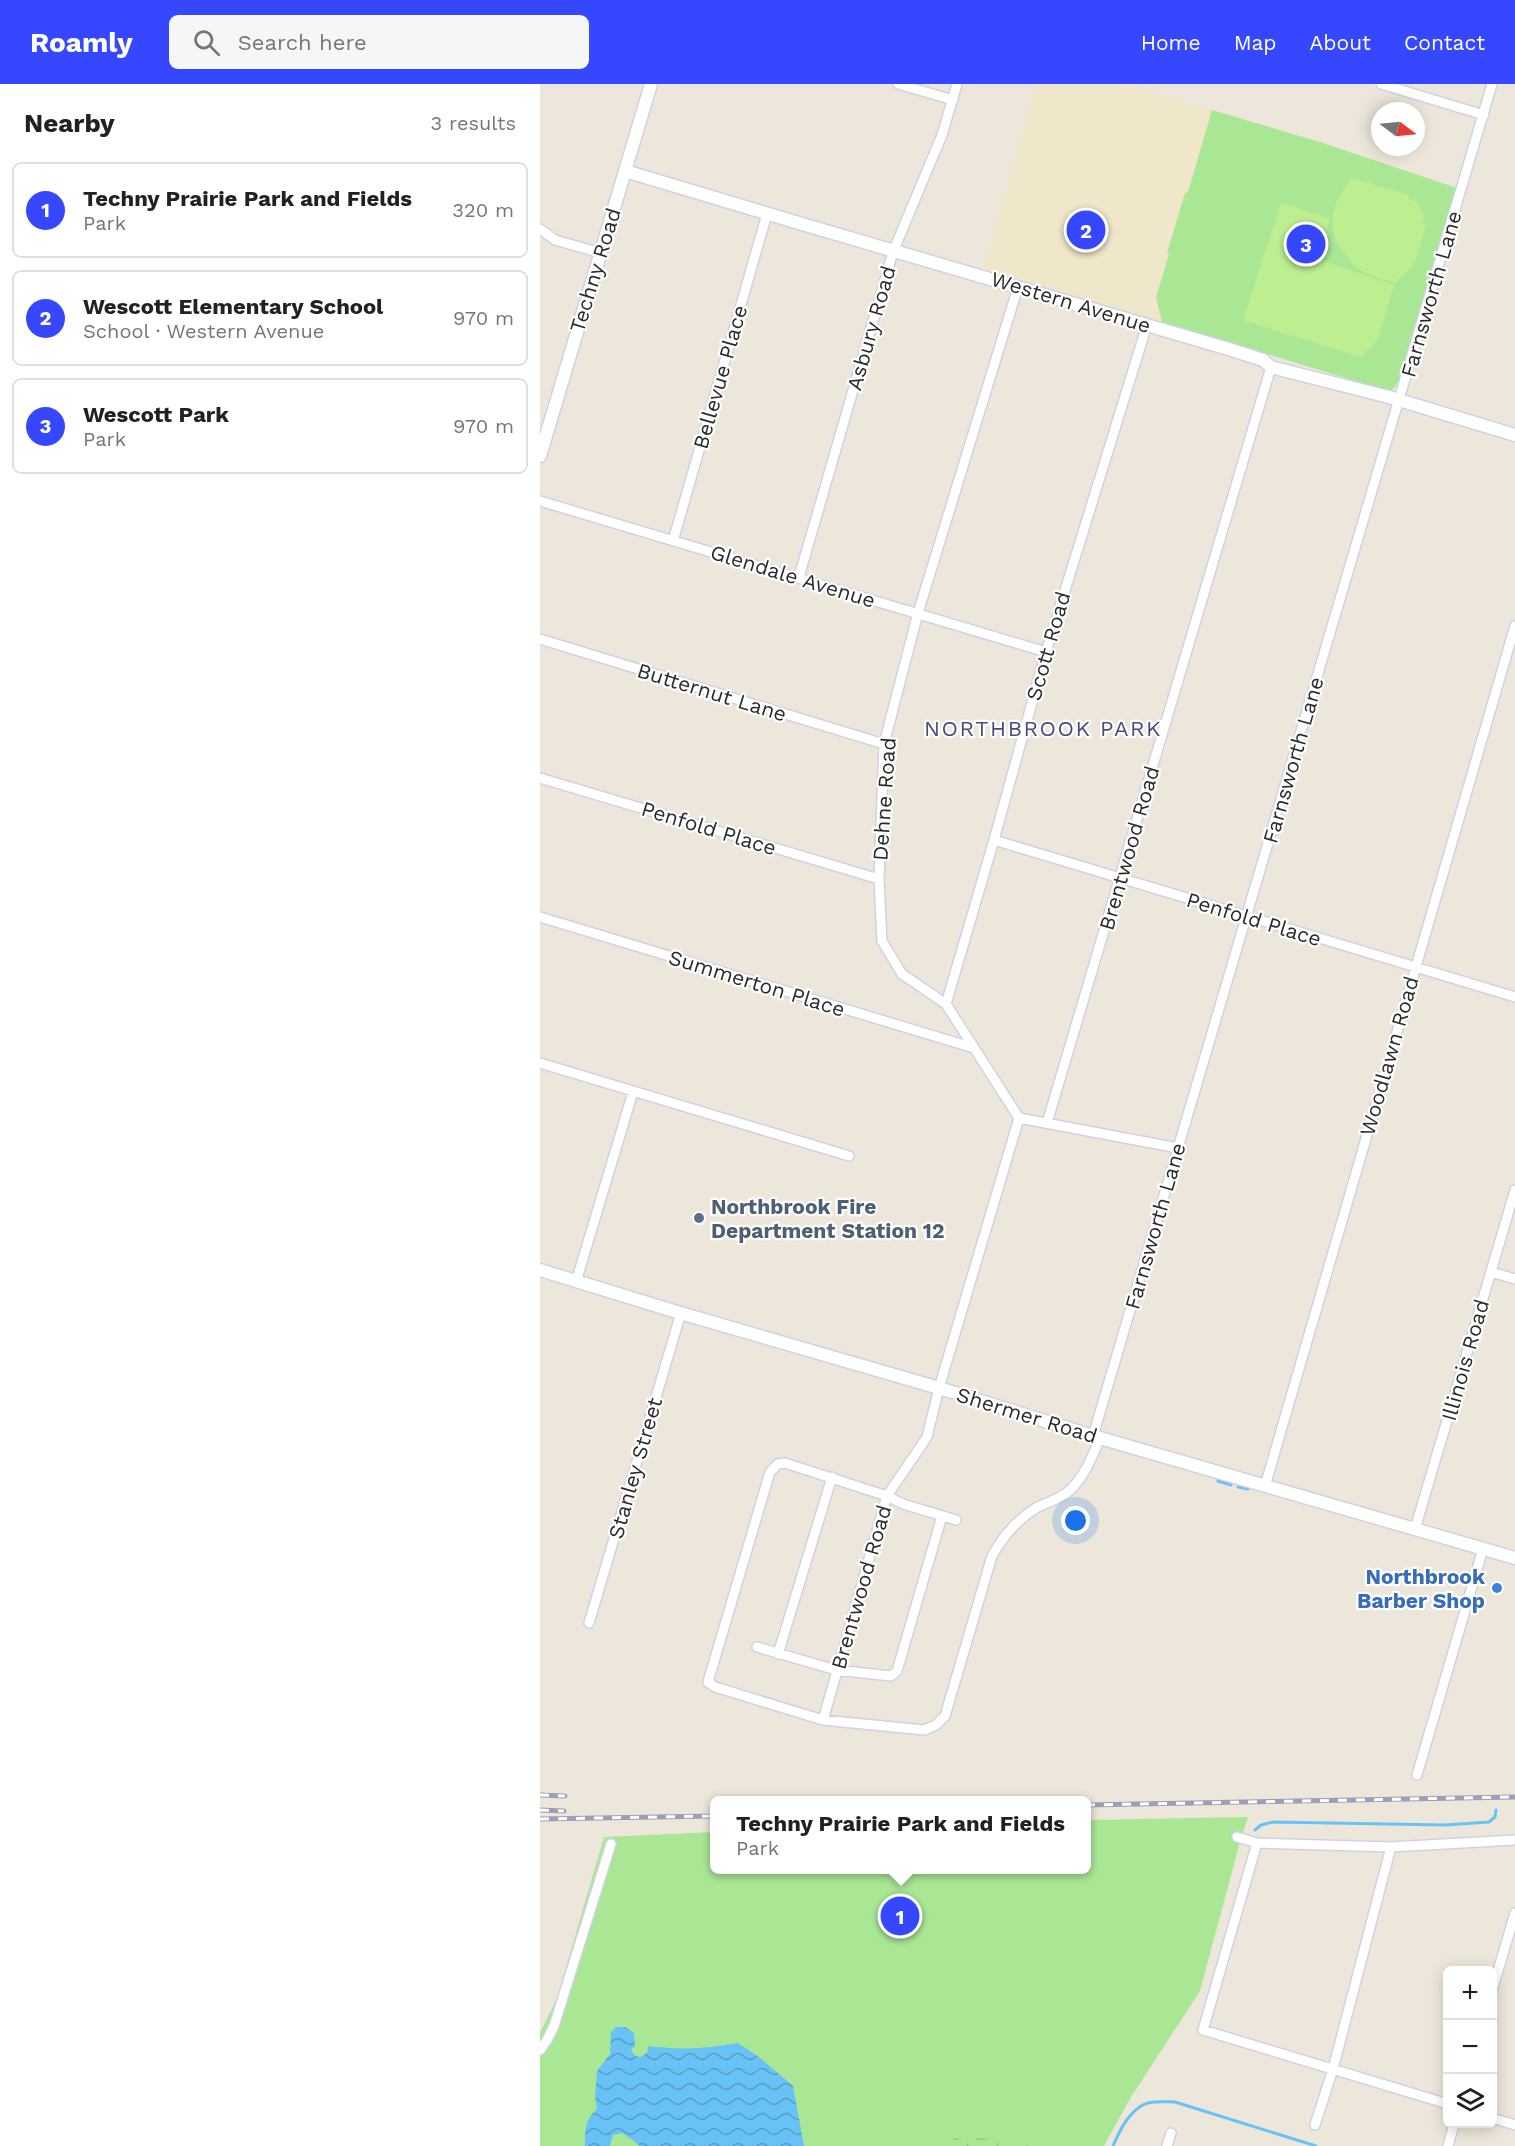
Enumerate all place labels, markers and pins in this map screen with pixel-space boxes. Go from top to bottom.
pin: 2 [1066,208,1106,252]
pin: 3 [1286,222,1326,266]
place label: Northbrook Fire Department Station 12 [711,1194,944,1243]
marker: Northbrook Fire Department Station 12 [692,1211,706,1225]
place label: Northbrook Barber Shop [1357,1564,1486,1613]
marker: Northbrook Barber Shop [1490,1581,1504,1595]
pin: 1 [880,1894,920,1938]

